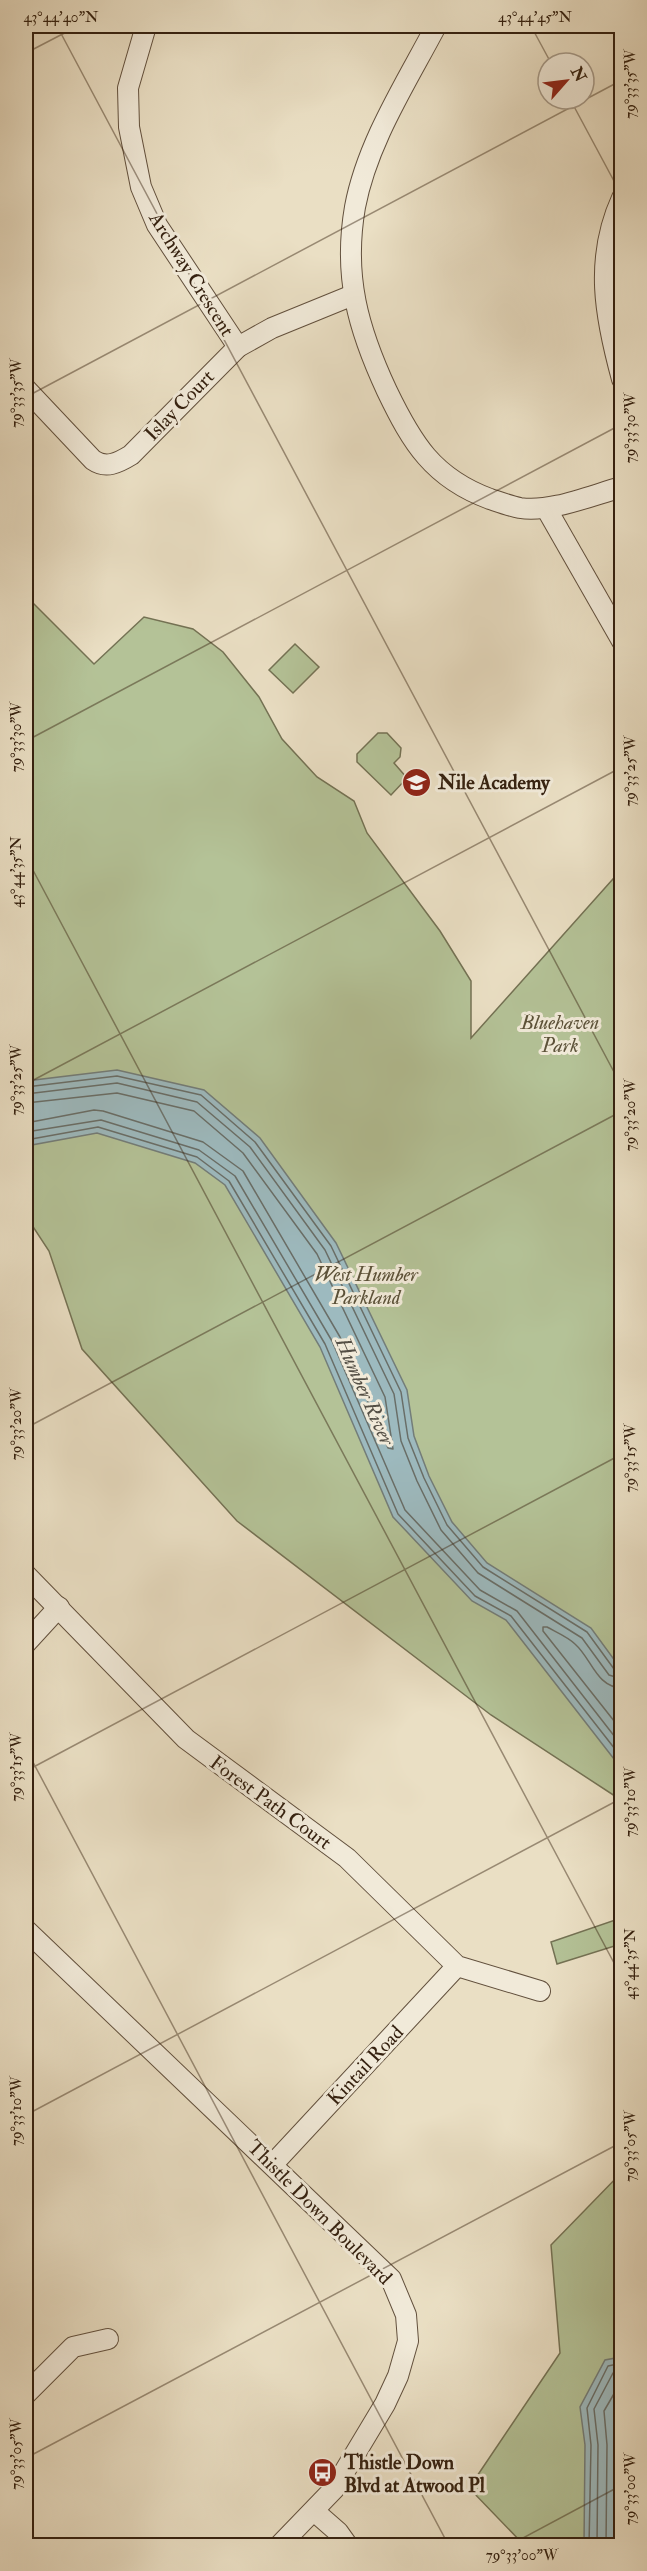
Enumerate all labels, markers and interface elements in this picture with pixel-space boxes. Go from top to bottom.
text: 43°44'40"N [24,8,99,27]
text: 43°44'45"N [498,8,572,27]
text: 79°33'35"W [621,49,640,119]
north arrow [536,51,596,111]
text: N [566,63,591,86]
street label: Archway Crescent [143,207,240,341]
text: 79°33'35"W [7,358,26,428]
street label: Islay Court [139,364,220,446]
text: 79°33'30"W [621,392,640,463]
text: 79°33'30"W [7,701,26,772]
text: 79°33'25"W [621,735,640,807]
school or university icon: Nile Academy [401,766,433,798]
place label: Nile Academy [437,770,551,796]
text: 43°44'35"N [7,836,26,908]
park label: Bluehaven Park [520,1010,599,1058]
text: 79°33'25"W [7,1044,26,1116]
text: 79°33'20"W [621,1078,640,1151]
park label: West Humber Parkland [314,1262,419,1310]
water label: Humber River [328,1332,401,1450]
text: 79°33'20"W [7,1387,26,1460]
text: 79°33'15"W [621,1423,640,1492]
text: 79°33'15"W [7,1732,26,1801]
street label: Forest Path Court [205,1750,337,1855]
text: 79°33'10"W [621,1766,640,1837]
text: 43°44'35"N [621,1928,640,2000]
street label: Kintail Road [322,2020,409,2111]
text: 79°33'10"W [7,2075,26,2146]
text: 79°33'05"W [621,2110,640,2182]
street label: Thistle Down Boulevard [242,2135,397,2290]
text: 79°33'05"W [7,2418,26,2490]
place label: Thistle Down Blvd at Atwood Pl [343,2450,486,2498]
text: 79°33'00"W [621,2452,640,2525]
bus stop icon: Thistle Down Blvd at Atwood Pl [307,2457,339,2489]
text: 79°33'00"W [486,2546,559,2565]

